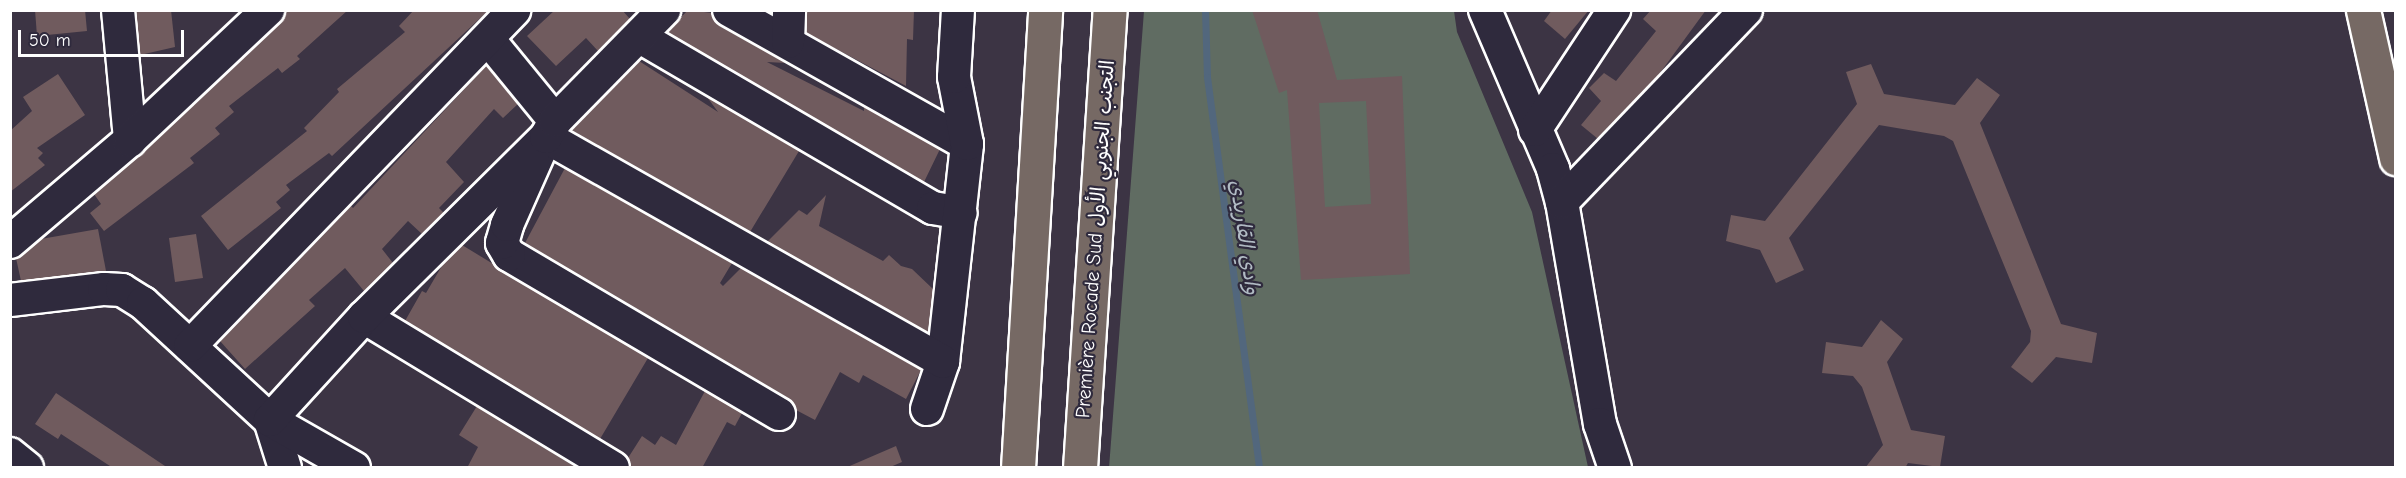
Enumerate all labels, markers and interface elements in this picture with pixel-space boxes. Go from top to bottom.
scale bar [21,18,188,56]
text: 50 m [29,30,71,51]
street label: Première Rocade Sud التجنب الجنوبي الأول [1071,59,1119,419]
water label: وادي القاريدي [1224,178,1266,296]

